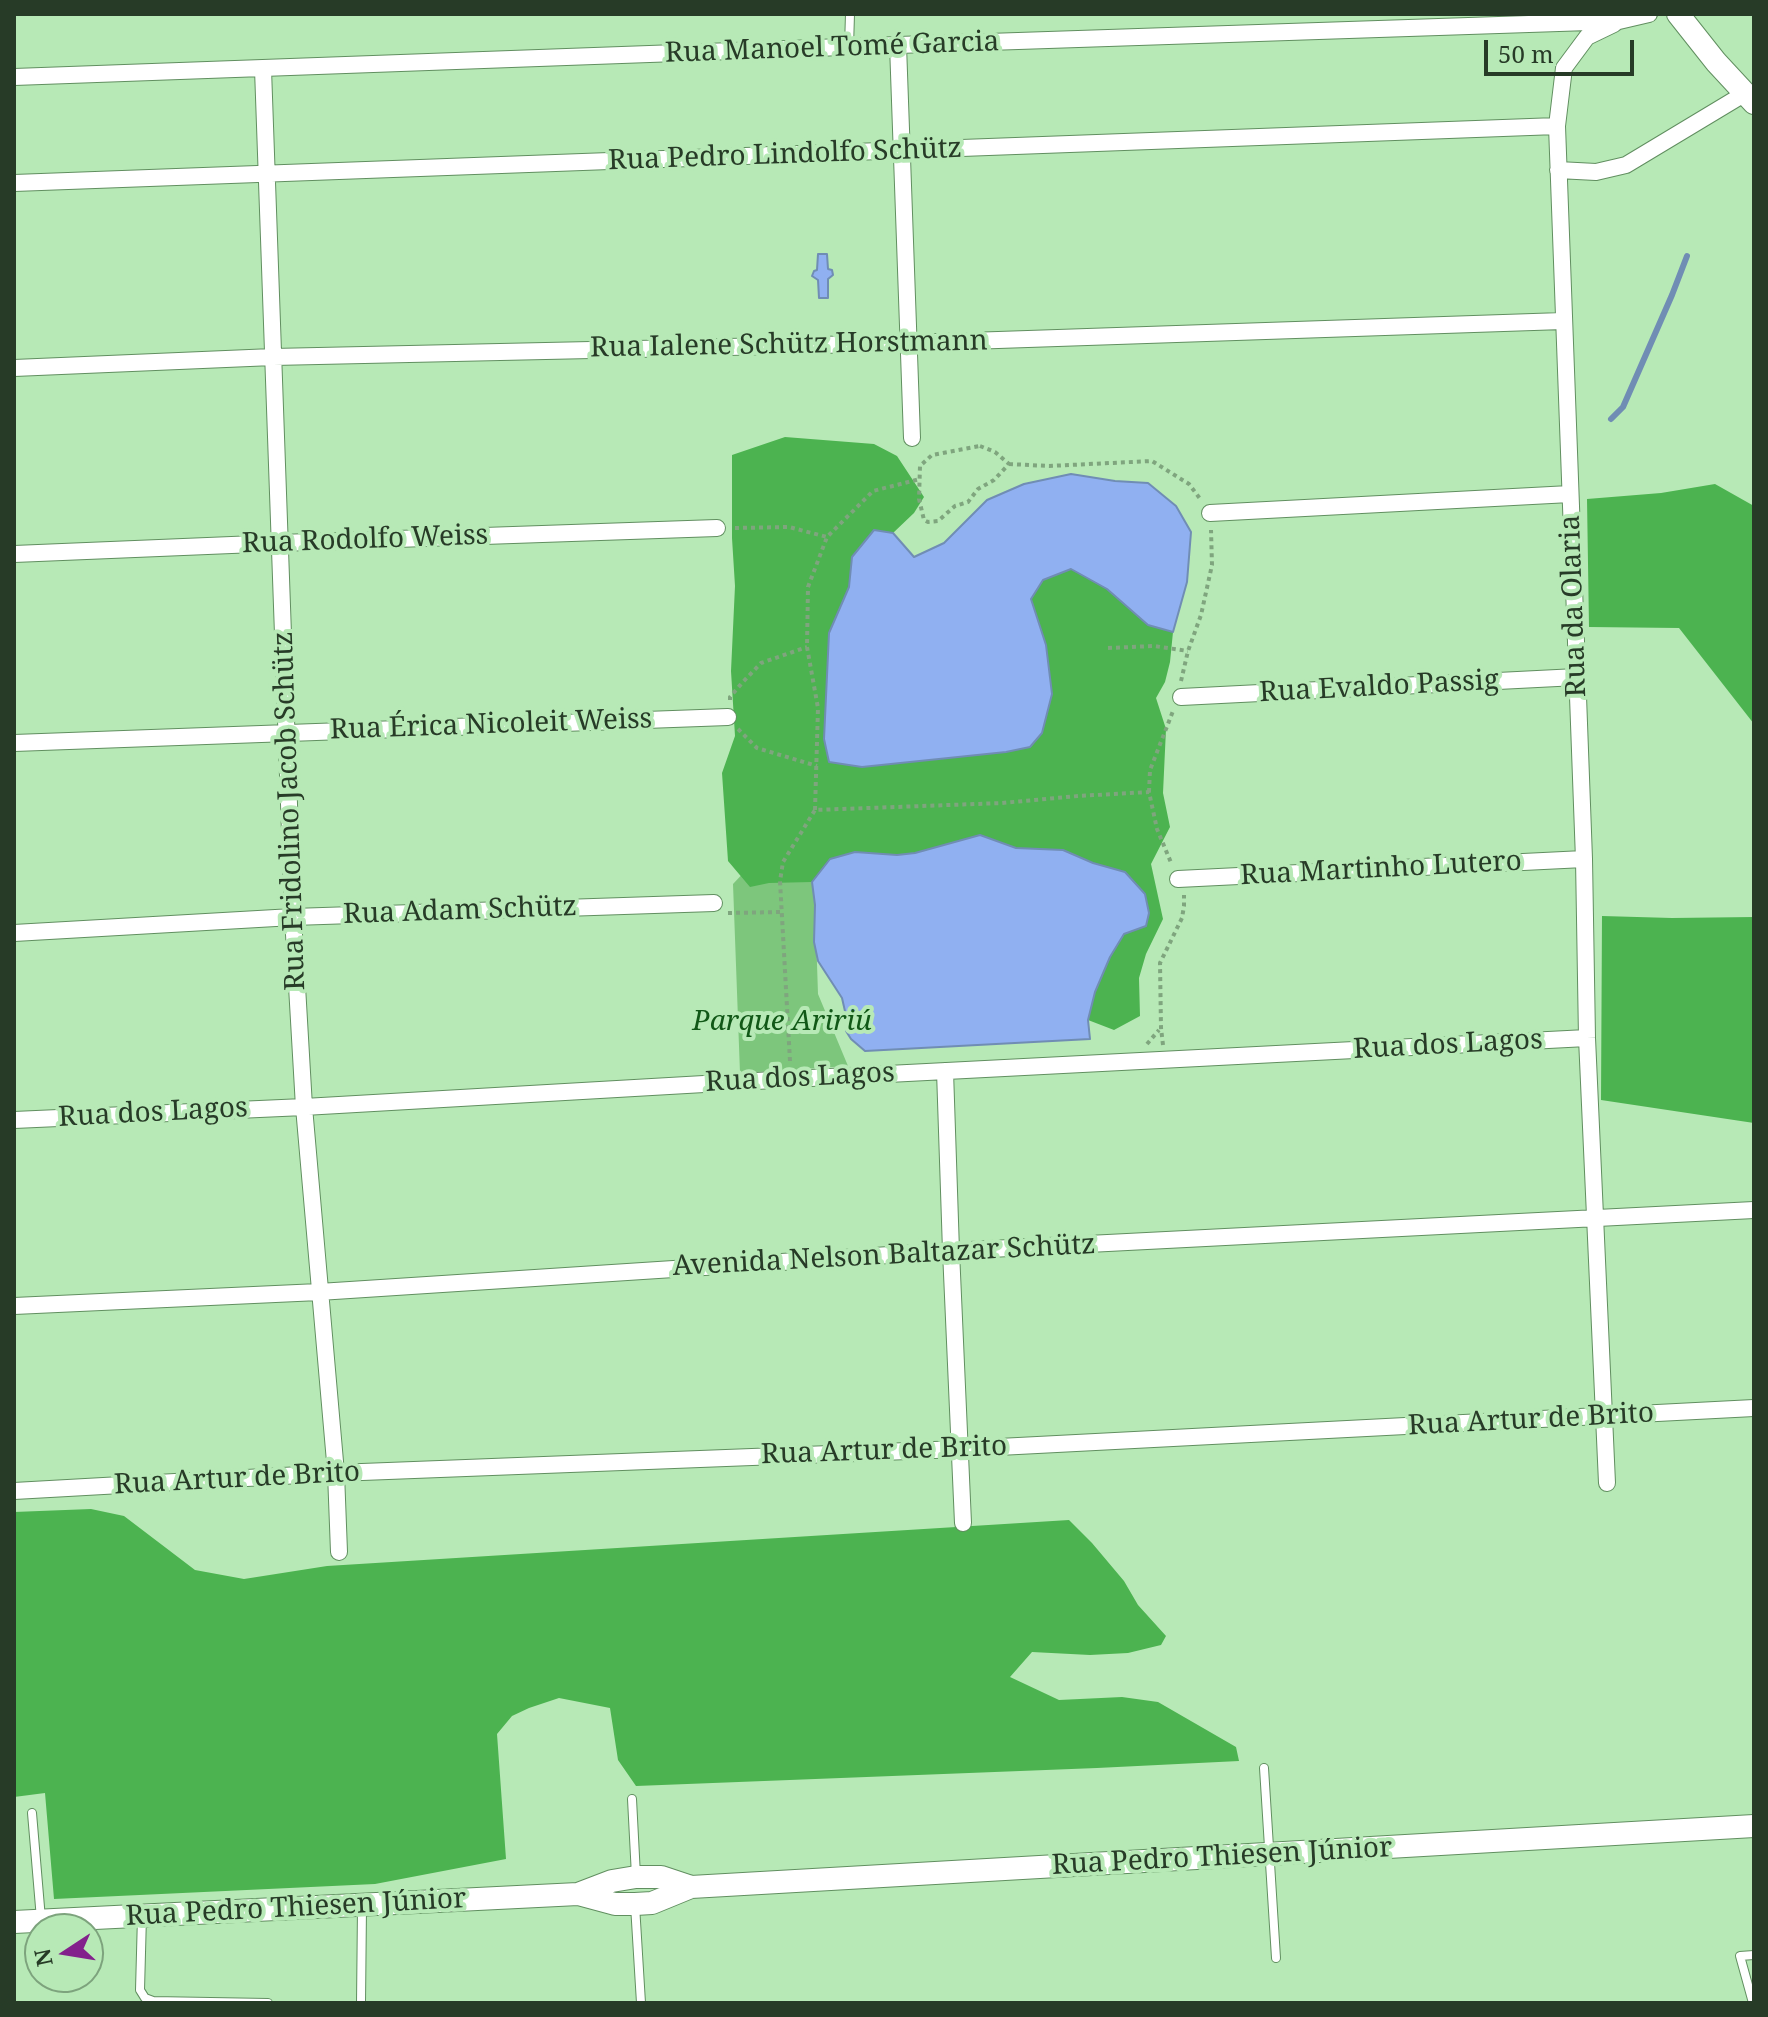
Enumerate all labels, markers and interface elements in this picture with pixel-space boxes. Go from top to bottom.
scale bar [1488,24,1638,74]
street label: Rua Manoel Tomé Garcia [664,25,1000,71]
text: 50 m [1498,37,1554,70]
street label: Rua Pedro Lindolfo Schütz [608,132,962,178]
street label: Rua Ialene Schütz Horstmann [590,325,988,365]
street label: Rua da Olaria [1554,514,1594,698]
street label: Rua Rodolfo Weiss [241,519,489,561]
street label: Rua Fridolino Jacob Schütz [267,631,313,991]
street label: Rua Evaldo Passig [1258,664,1500,710]
street label: Rua Érica Nicoleit Weiss [329,703,653,747]
street label: Rua Martinho Lutero [1239,845,1523,893]
street label: Rua Adam Schütz [343,890,577,932]
park label: Parque Aririú [692,1005,872,1039]
street label: Rua dos Lagos [1352,1023,1544,1067]
street label: Rua dos Lagos [704,1056,896,1100]
street label: Rua dos Lagos [57,1091,249,1135]
street label: Avenida Nelson Baltazar Schütz [672,1228,1096,1284]
street label: Rua Artur de Brito [1407,1397,1655,1443]
street label: Rua Artur de Brito [760,1430,1008,1472]
street label: Rua Artur de Brito [113,1456,361,1502]
street label: Rua Pedro Thiesen Júnior [1051,1831,1393,1883]
street label: Rua Pedro Thiesen Júnior [125,1882,467,1934]
north arrow [24,1913,104,1993]
text: N [26,1946,59,1969]

